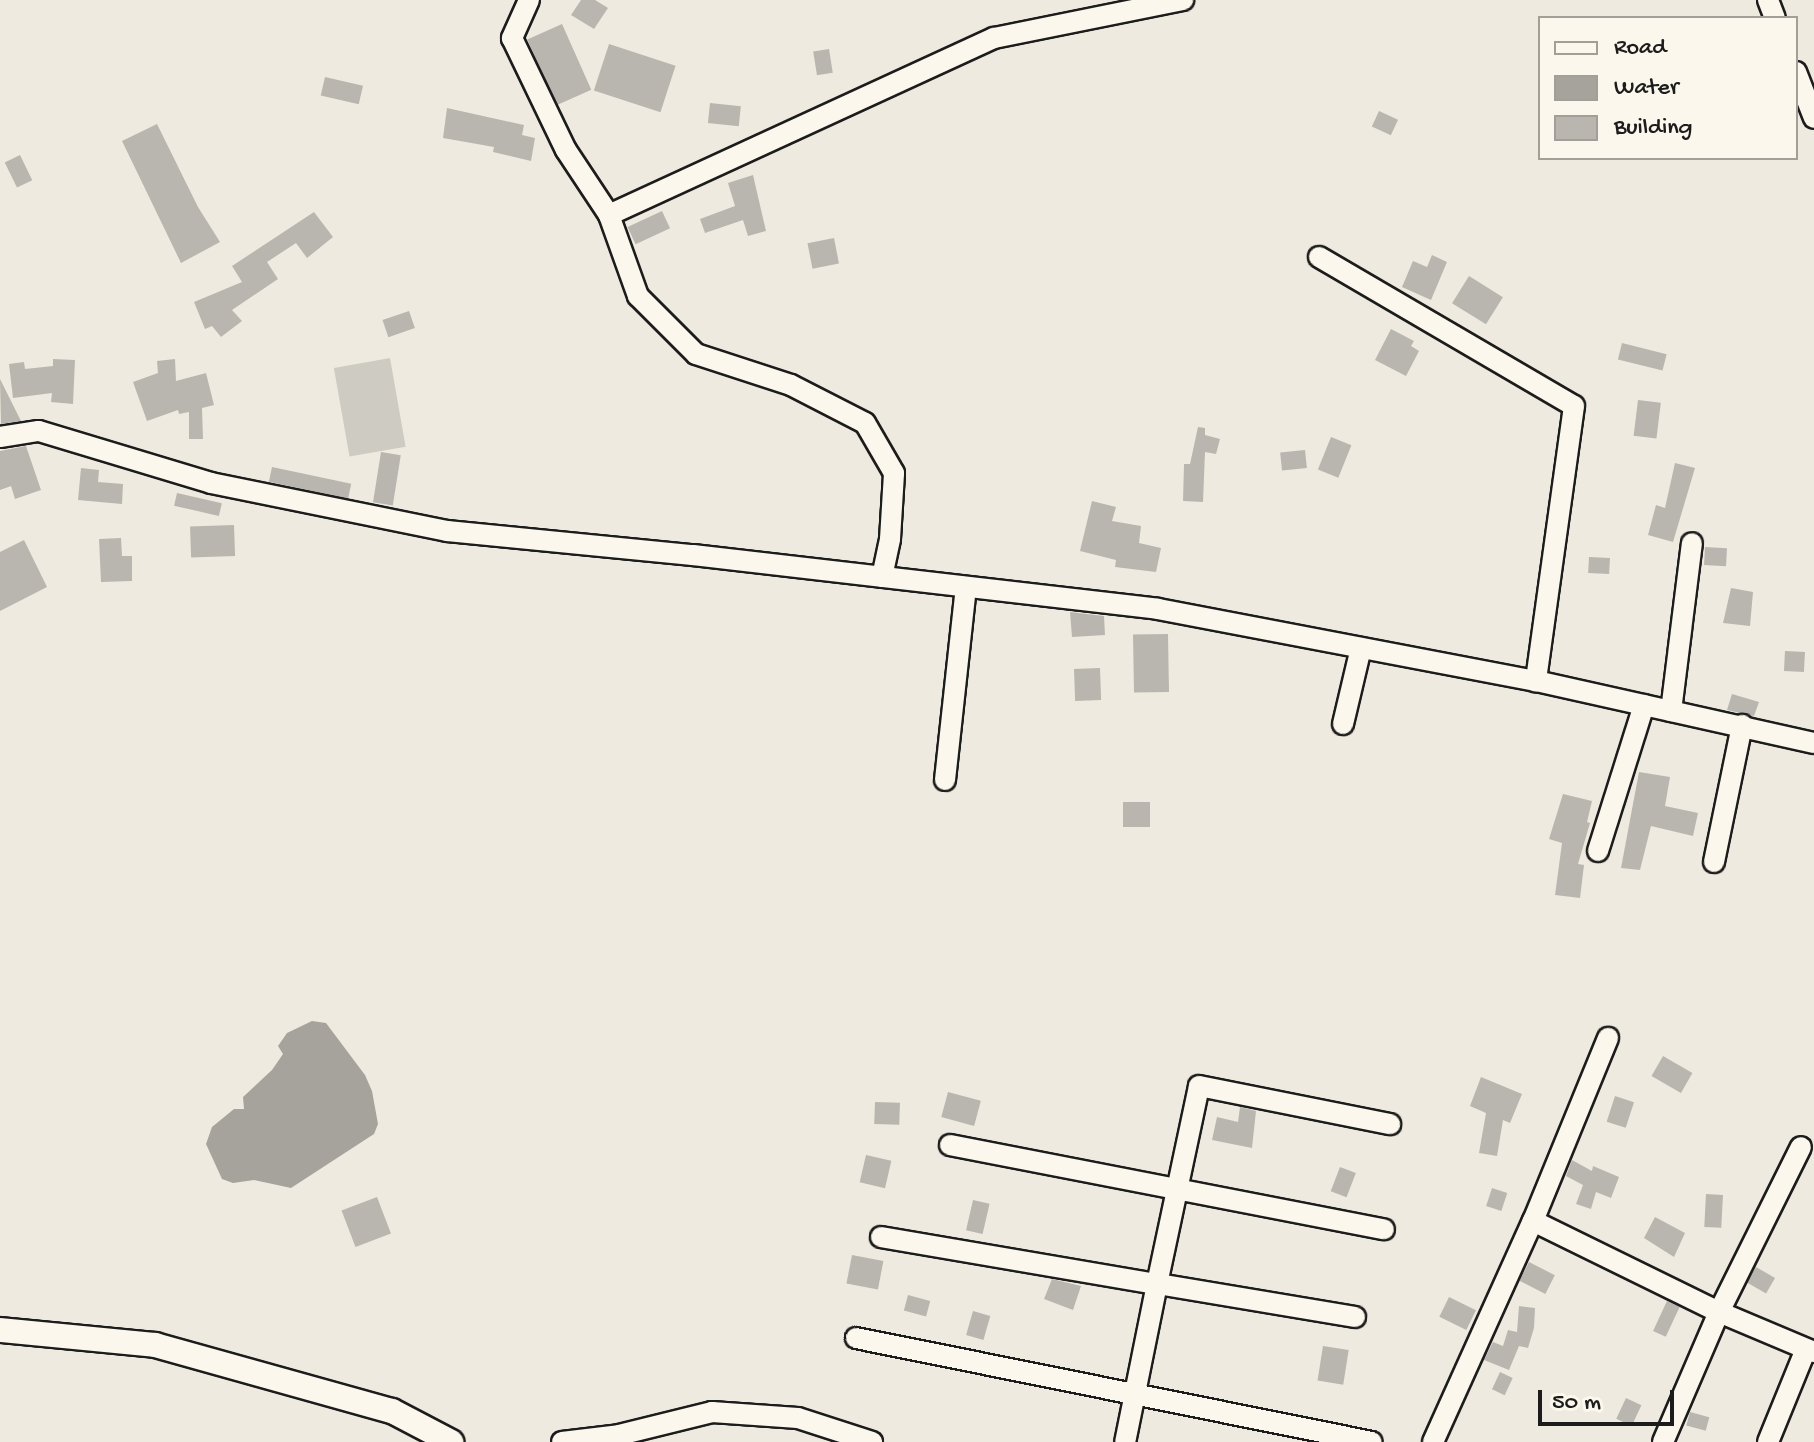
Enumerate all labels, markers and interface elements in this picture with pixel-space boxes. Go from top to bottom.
legend [1538,16,1798,160]
text: Road [1614,34,1666,63]
text: Water [1614,74,1678,103]
text: Building [1614,114,1692,143]
scale bar [1542,1374,1678,1424]
text: 50 m [1552,1389,1601,1418]

